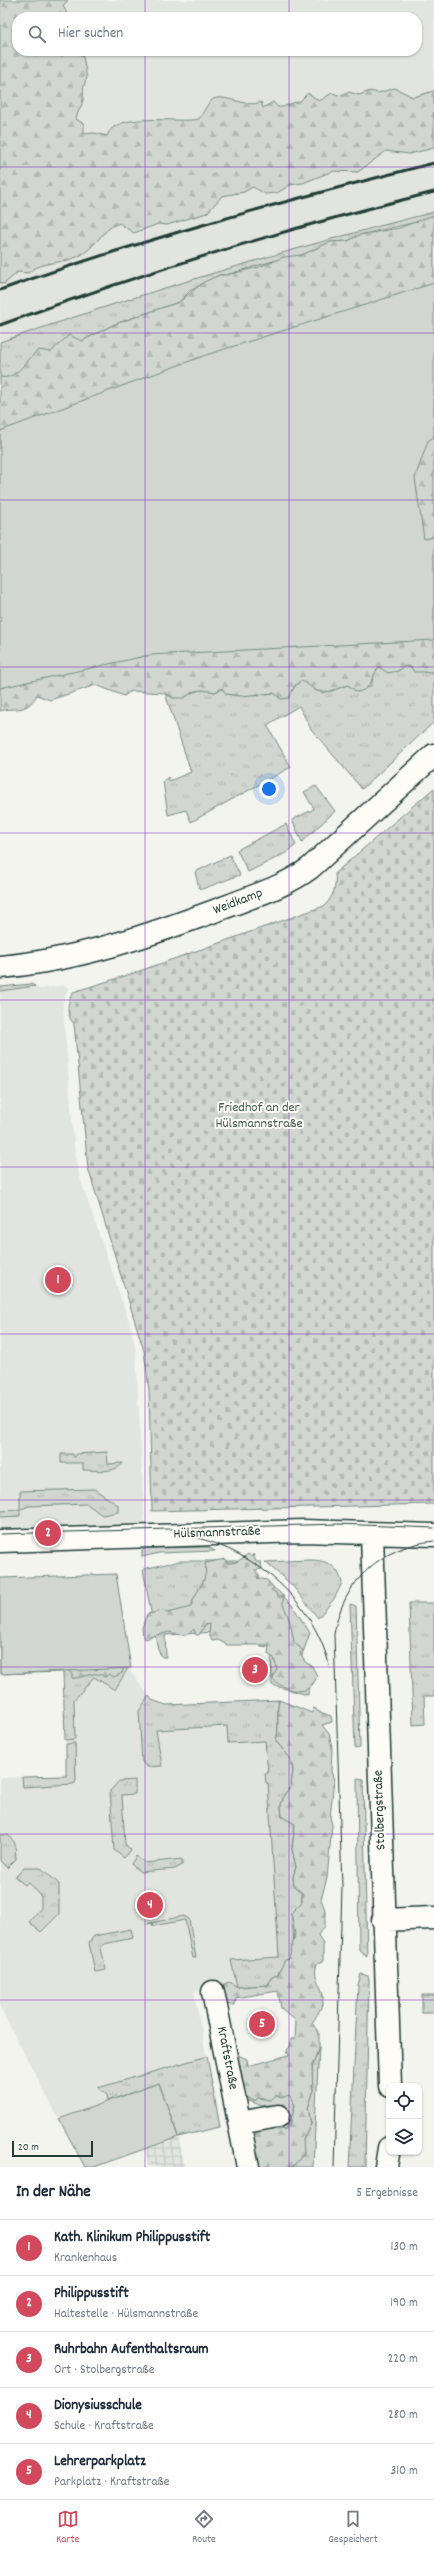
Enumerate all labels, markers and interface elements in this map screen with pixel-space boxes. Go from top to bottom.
search box [12,12,422,56]
icon: search [26,23,48,45]
text: Hier suchen [58,23,123,45]
your location [259,779,279,799]
street label: Weidkamp [210,883,266,921]
park label: Friedhof an der Hülsmannstraße [215,1098,303,1134]
pin: 1 [45,1265,71,1295]
pin: 2 [35,1518,61,1548]
street label: Hülsmannstraße [173,1521,261,1545]
pin: 3 [242,1655,268,1685]
street label: Stolbergstraße [369,1770,391,1850]
pin: 4 [137,1890,163,1920]
pin: 5 [249,2009,275,2039]
street label: Kraftstraße [211,2025,243,2091]
map controls [386,2083,422,2155]
button: locate [386,2083,422,2119]
button: layers [386,2119,422,2155]
scale bar [12,2139,93,2158]
text: 20 m [18,2140,39,2156]
text: In der Nähe [16,2181,91,2205]
text: 5 Ergebnisse [356,2184,418,2203]
text: Kath. Klinikum Philippusstift [54,2227,210,2249]
text: 1 [28,2238,30,2257]
text: 130 m [390,2238,418,2257]
text: Krankenhaus [54,2249,117,2268]
text: Philippusstift [54,2283,129,2305]
text: 2 [26,2294,32,2313]
text: 190 m [390,2294,418,2313]
text: Haltestelle · Hülsmannstraße [54,2305,198,2324]
text: Ruhrbahn Aufenthaltsraum [54,2339,209,2361]
text: 3 [26,2350,32,2369]
text: 220 m [388,2350,418,2369]
text: Ort · Stolbergstraße [54,2361,154,2380]
text: Dionysiusschule [54,2395,142,2417]
text: 4 [26,2406,32,2425]
text: 280 m [388,2406,418,2425]
text: Schule · Kraftstraße [54,2417,154,2436]
text: Lehrerparkplatz [54,2451,146,2473]
text: 5 [26,2462,32,2481]
text: 310 m [390,2462,418,2481]
text: Parkplatz · Kraftstraße [54,2473,169,2492]
tab: Karte [56,2508,79,2548]
tab: Route [192,2508,216,2548]
tab: Gespeichert [328,2508,378,2548]

